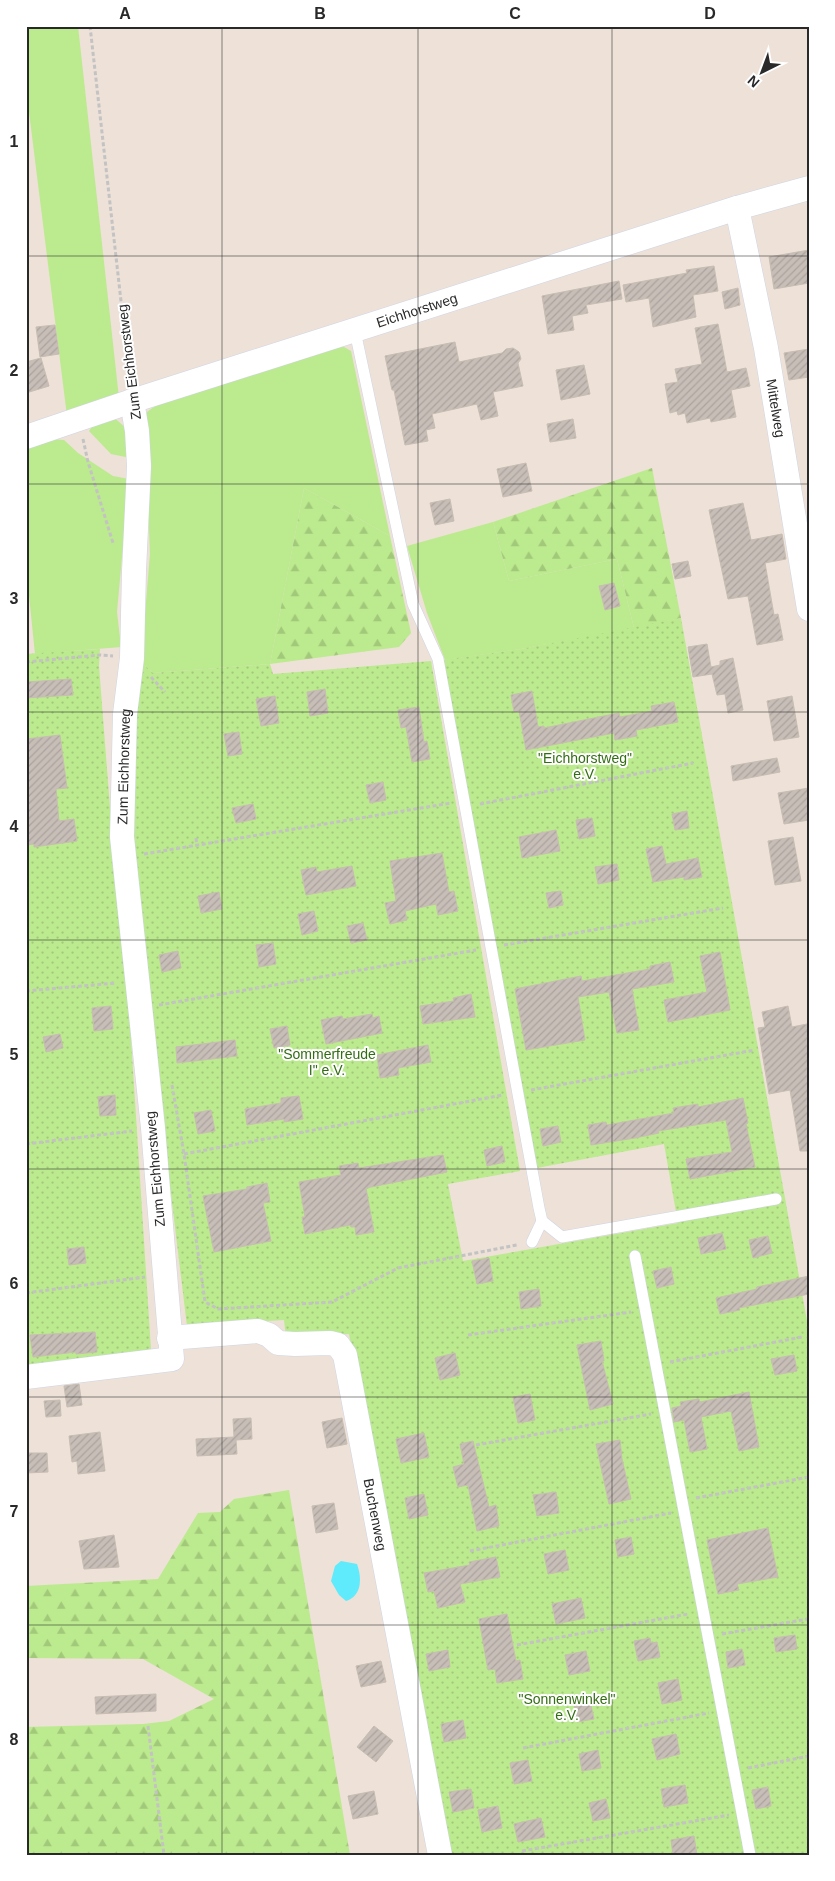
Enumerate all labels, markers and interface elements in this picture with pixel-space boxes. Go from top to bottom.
text: A [119,5,131,22]
text: B [314,5,326,22]
text: C [509,5,521,22]
text: D [704,5,716,22]
north arrow [738,48,788,98]
text: N [744,72,762,91]
text: 1 [10,133,19,150]
street label: Eichhorstweg [374,290,459,331]
street label: Zum Eichhorstweg [114,303,144,421]
text: 2 [10,362,19,379]
street label: Mittelweg [763,378,789,439]
text: 3 [10,590,19,607]
street label: Zum Eichhorstweg [114,708,134,825]
park label: "Eichhorstweg" e.V. [538,750,632,782]
text: 4 [10,818,19,835]
text: 5 [10,1046,19,1063]
park label: "Sommerfreude I" e.V. [278,1046,376,1078]
street label: Zum Eichhorstweg [142,1111,168,1227]
text: 6 [10,1275,19,1292]
street label: Buchenweg [361,1477,390,1552]
text: 7 [10,1503,19,1520]
park label: "Sonnenwinkel" e.V. [518,1691,616,1723]
text: 8 [10,1731,19,1748]

